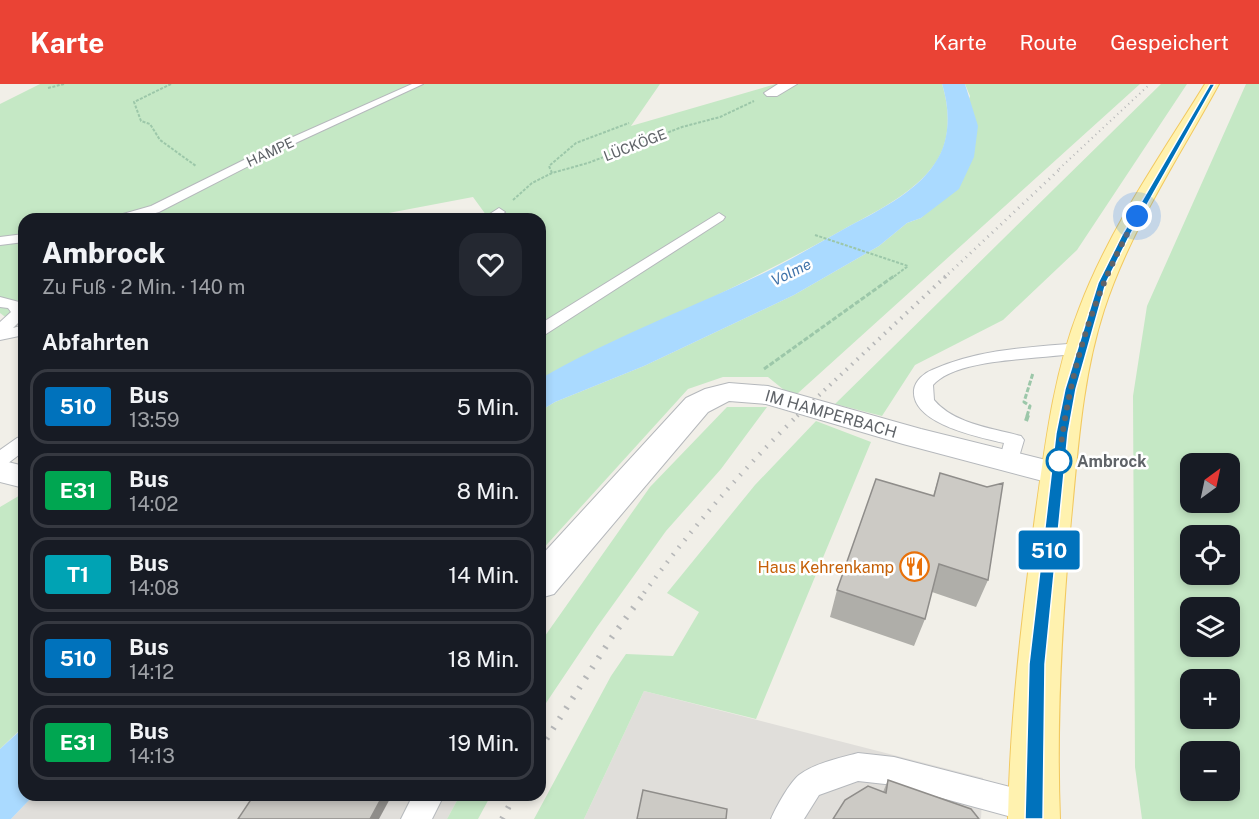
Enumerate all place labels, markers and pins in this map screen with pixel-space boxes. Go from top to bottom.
marker: Ambrock [1046,448,1072,474]
place label: Ambrock [1077,452,1146,471]
restaurant icon: Haus Kehrenkamp [899,551,931,583]
place label: Haus Kehrenkamp [758,558,894,577]

